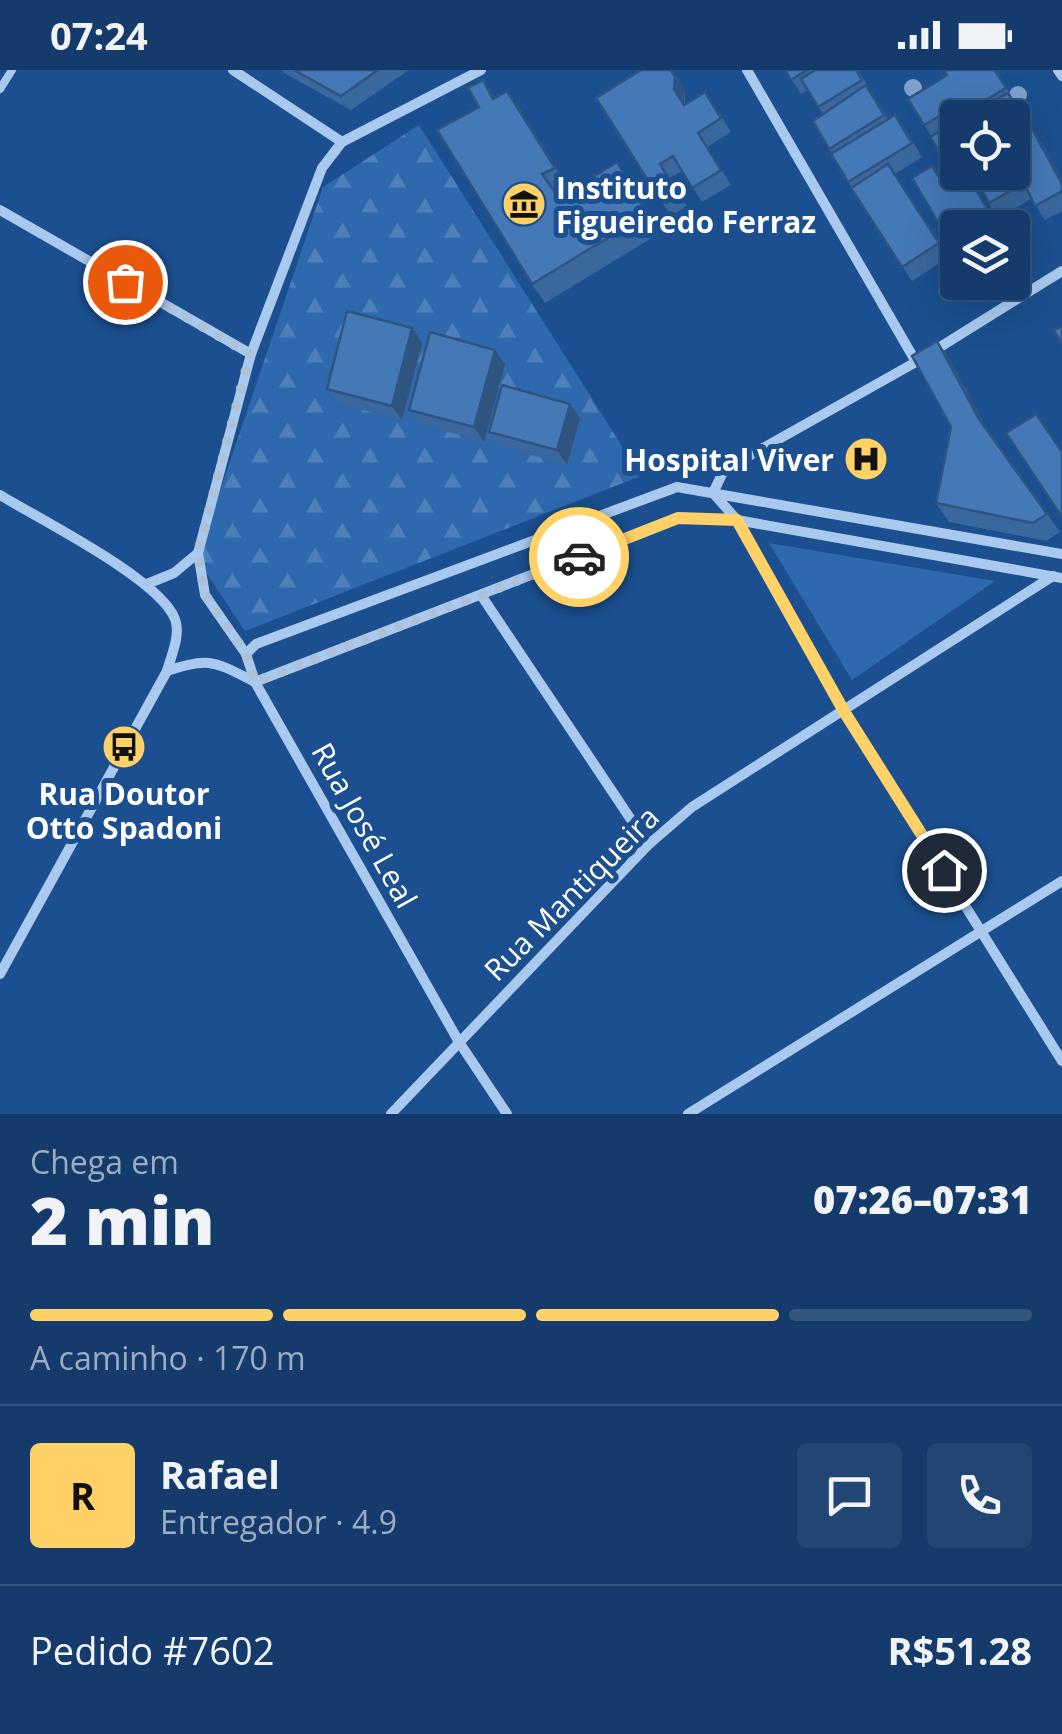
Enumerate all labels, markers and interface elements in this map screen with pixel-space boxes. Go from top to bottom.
text: 07:24 [50,9,148,61]
map controls [940,100,1030,300]
button: locate [940,100,1030,190]
place label: Instituto Figueiredo Ferraz [556,167,816,242]
museum icon: Instituto Figueiredo Ferraz [501,181,547,227]
button: layers [940,210,1030,300]
pin [83,240,168,325]
icon: bag [98,255,153,310]
hospital icon: Hospital Viver [843,436,889,482]
place label: Hospital Viver [624,439,834,480]
courier [529,507,629,607]
icon: car [552,530,607,585]
bus stop icon: Rua Doutor Otto Spadoni [101,724,147,770]
street label: Rua José Leal [303,735,427,915]
place label: Rua Doutor Otto Spadoni [26,773,222,848]
street label: Rua Mantiqueira [475,797,667,989]
pin [902,828,987,913]
icon: home [917,843,972,898]
text: Chega em [30,1140,179,1183]
text: 07:26–07:31 [813,1173,1032,1225]
text: 2 min [30,1176,215,1264]
text: A caminho · 170 m [30,1336,306,1379]
button: chat [797,1443,902,1548]
button: phone [927,1443,1032,1548]
text: Rafael [160,1448,280,1500]
text: R [70,1469,95,1521]
text: Entregador · 4.9 [160,1500,397,1543]
text: Pedido #7602 [30,1624,274,1676]
text: R$51.28 [887,1624,1032,1676]

